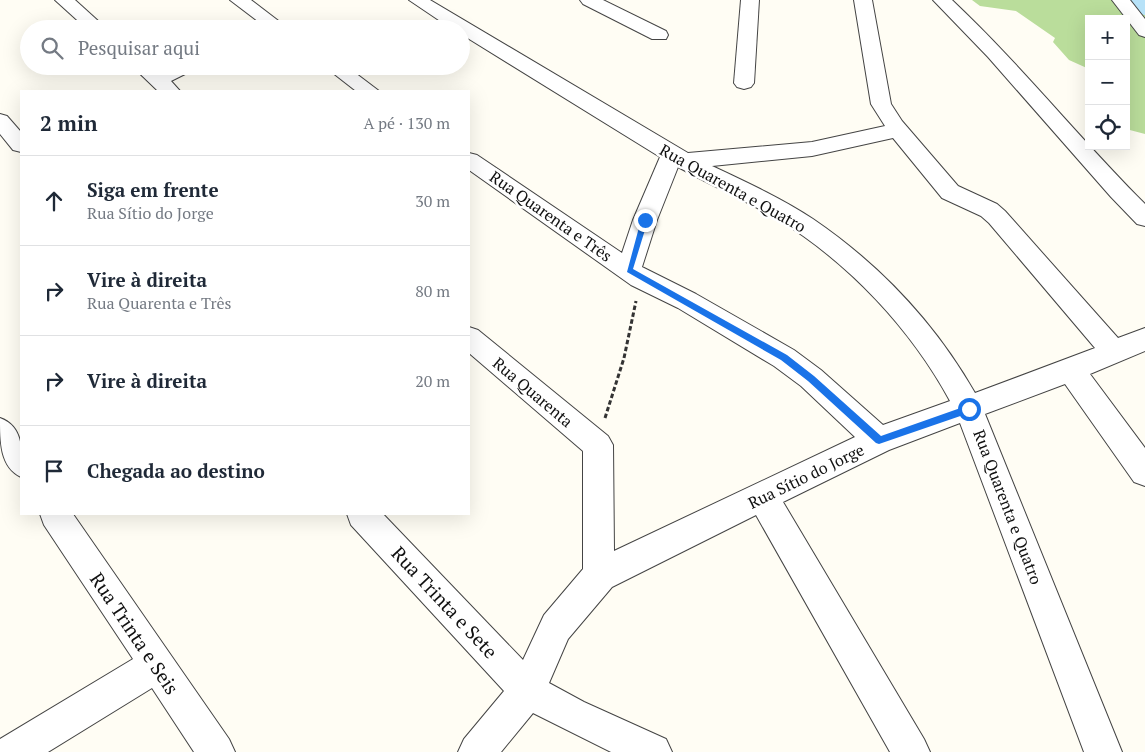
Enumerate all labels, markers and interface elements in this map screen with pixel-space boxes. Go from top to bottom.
map controls [1085,15,1130,150]
button: + [1085,15,1130,60]
search box [20,20,470,75]
icon: search [38,34,66,62]
text: Pesquisar aqui [78,35,200,60]
button: − [1085,60,1130,105]
button: locate [1085,105,1130,150]
text: 2 min [40,109,97,137]
text: A pé · 130 m [363,112,450,134]
street label: Rua Quarenta e Quatro [656,139,810,237]
street label: Rua Quarenta e Três [485,166,617,267]
text: Siga em frente [87,177,219,202]
icon: ahead [40,187,68,215]
text: 30 m [415,190,450,212]
text: Rua Sítio do Jorge [87,202,214,224]
route end [634,209,657,232]
text: Vire à direita [87,267,207,292]
icon: right [40,277,68,305]
text: 80 m [415,280,450,302]
text: Rua Quarenta e Três [87,292,232,314]
street label: Rua Quarenta [488,352,578,432]
icon: right [40,367,68,395]
text: Vire à direita [87,368,207,393]
text: 20 m [415,370,450,392]
route start [958,398,981,421]
street label: Rua Quarenta e Quatro [968,426,1048,588]
street label: Rua Sítio do Jorge [744,438,868,514]
icon: arrive [40,457,68,485]
text: Chegada ao destino [87,458,265,483]
street label: Rua Trinta e Sete [387,541,503,663]
street label: Rua Trinta e Seis [85,567,185,699]

